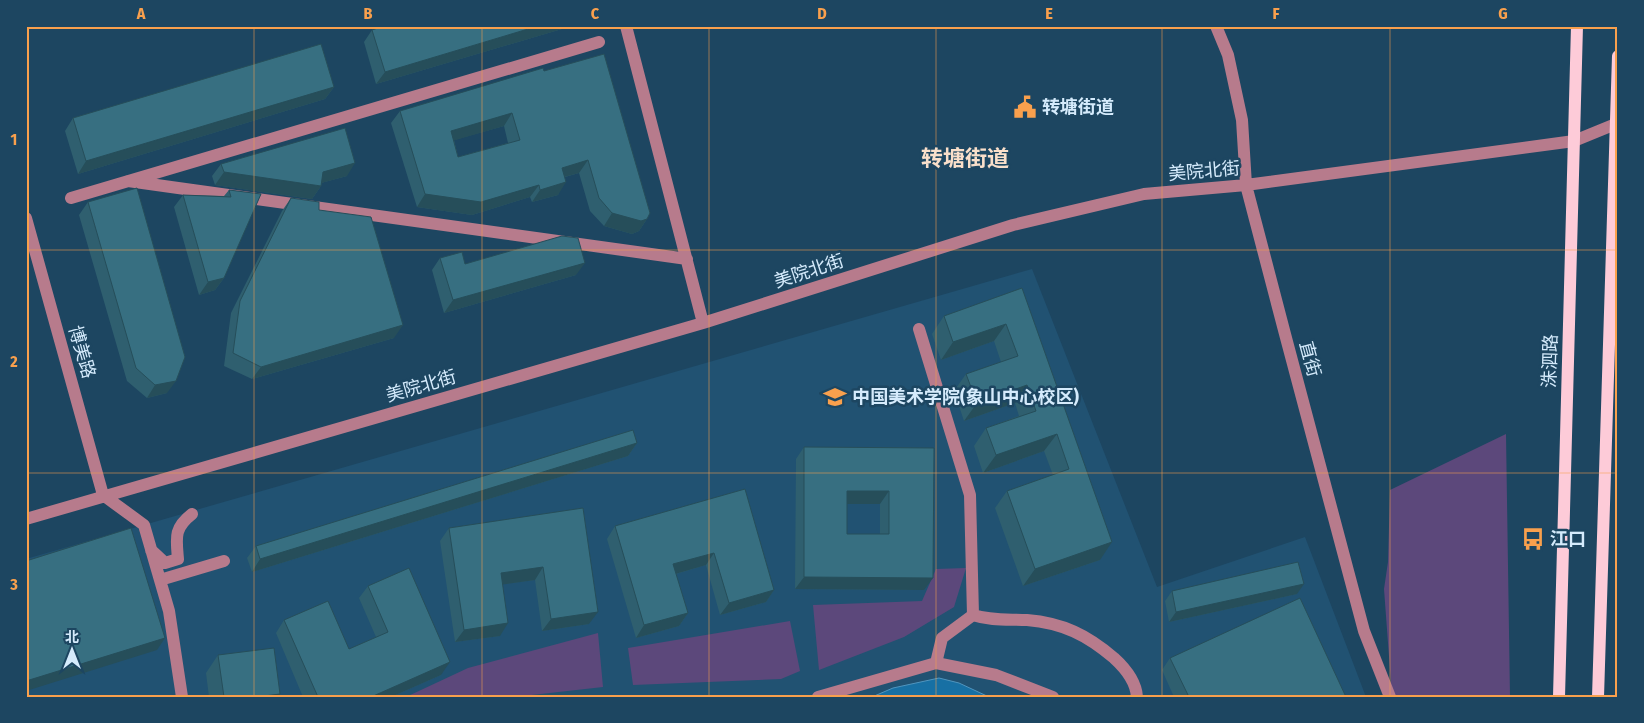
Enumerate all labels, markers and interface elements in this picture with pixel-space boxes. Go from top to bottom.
text: A [136,4,146,23]
text: B [364,4,373,23]
text: C [591,4,600,23]
text: D [817,4,827,23]
text: E [1045,4,1053,23]
text: F [1272,4,1280,23]
text: G [1498,4,1508,23]
public building icon: 转塘街道 [1012,94,1038,120]
place label: 转塘街道 [1042,96,1114,118]
text: 1 [11,130,17,149]
district label: 转塘街道 [921,145,1009,172]
street label: 美院北街 [1167,157,1241,185]
street label: 美院北街 [771,249,847,293]
street label: 博美路 [64,323,100,381]
street label: 洙泗路 [1538,334,1562,388]
street label: 直街 [1295,339,1325,379]
text: 2 [9,352,18,371]
street label: 美院北街 [383,366,459,406]
school or university icon: 中国美术学院(象山中心校区) [822,384,848,410]
place label: 中国美术学院(象山中心校区) [852,386,1079,408]
bus stop icon: 江口 [1520,526,1546,552]
place label: 江口 [1550,528,1586,550]
text: 3 [9,575,18,594]
north arrow [48,626,98,676]
text: 北 [65,629,79,646]

